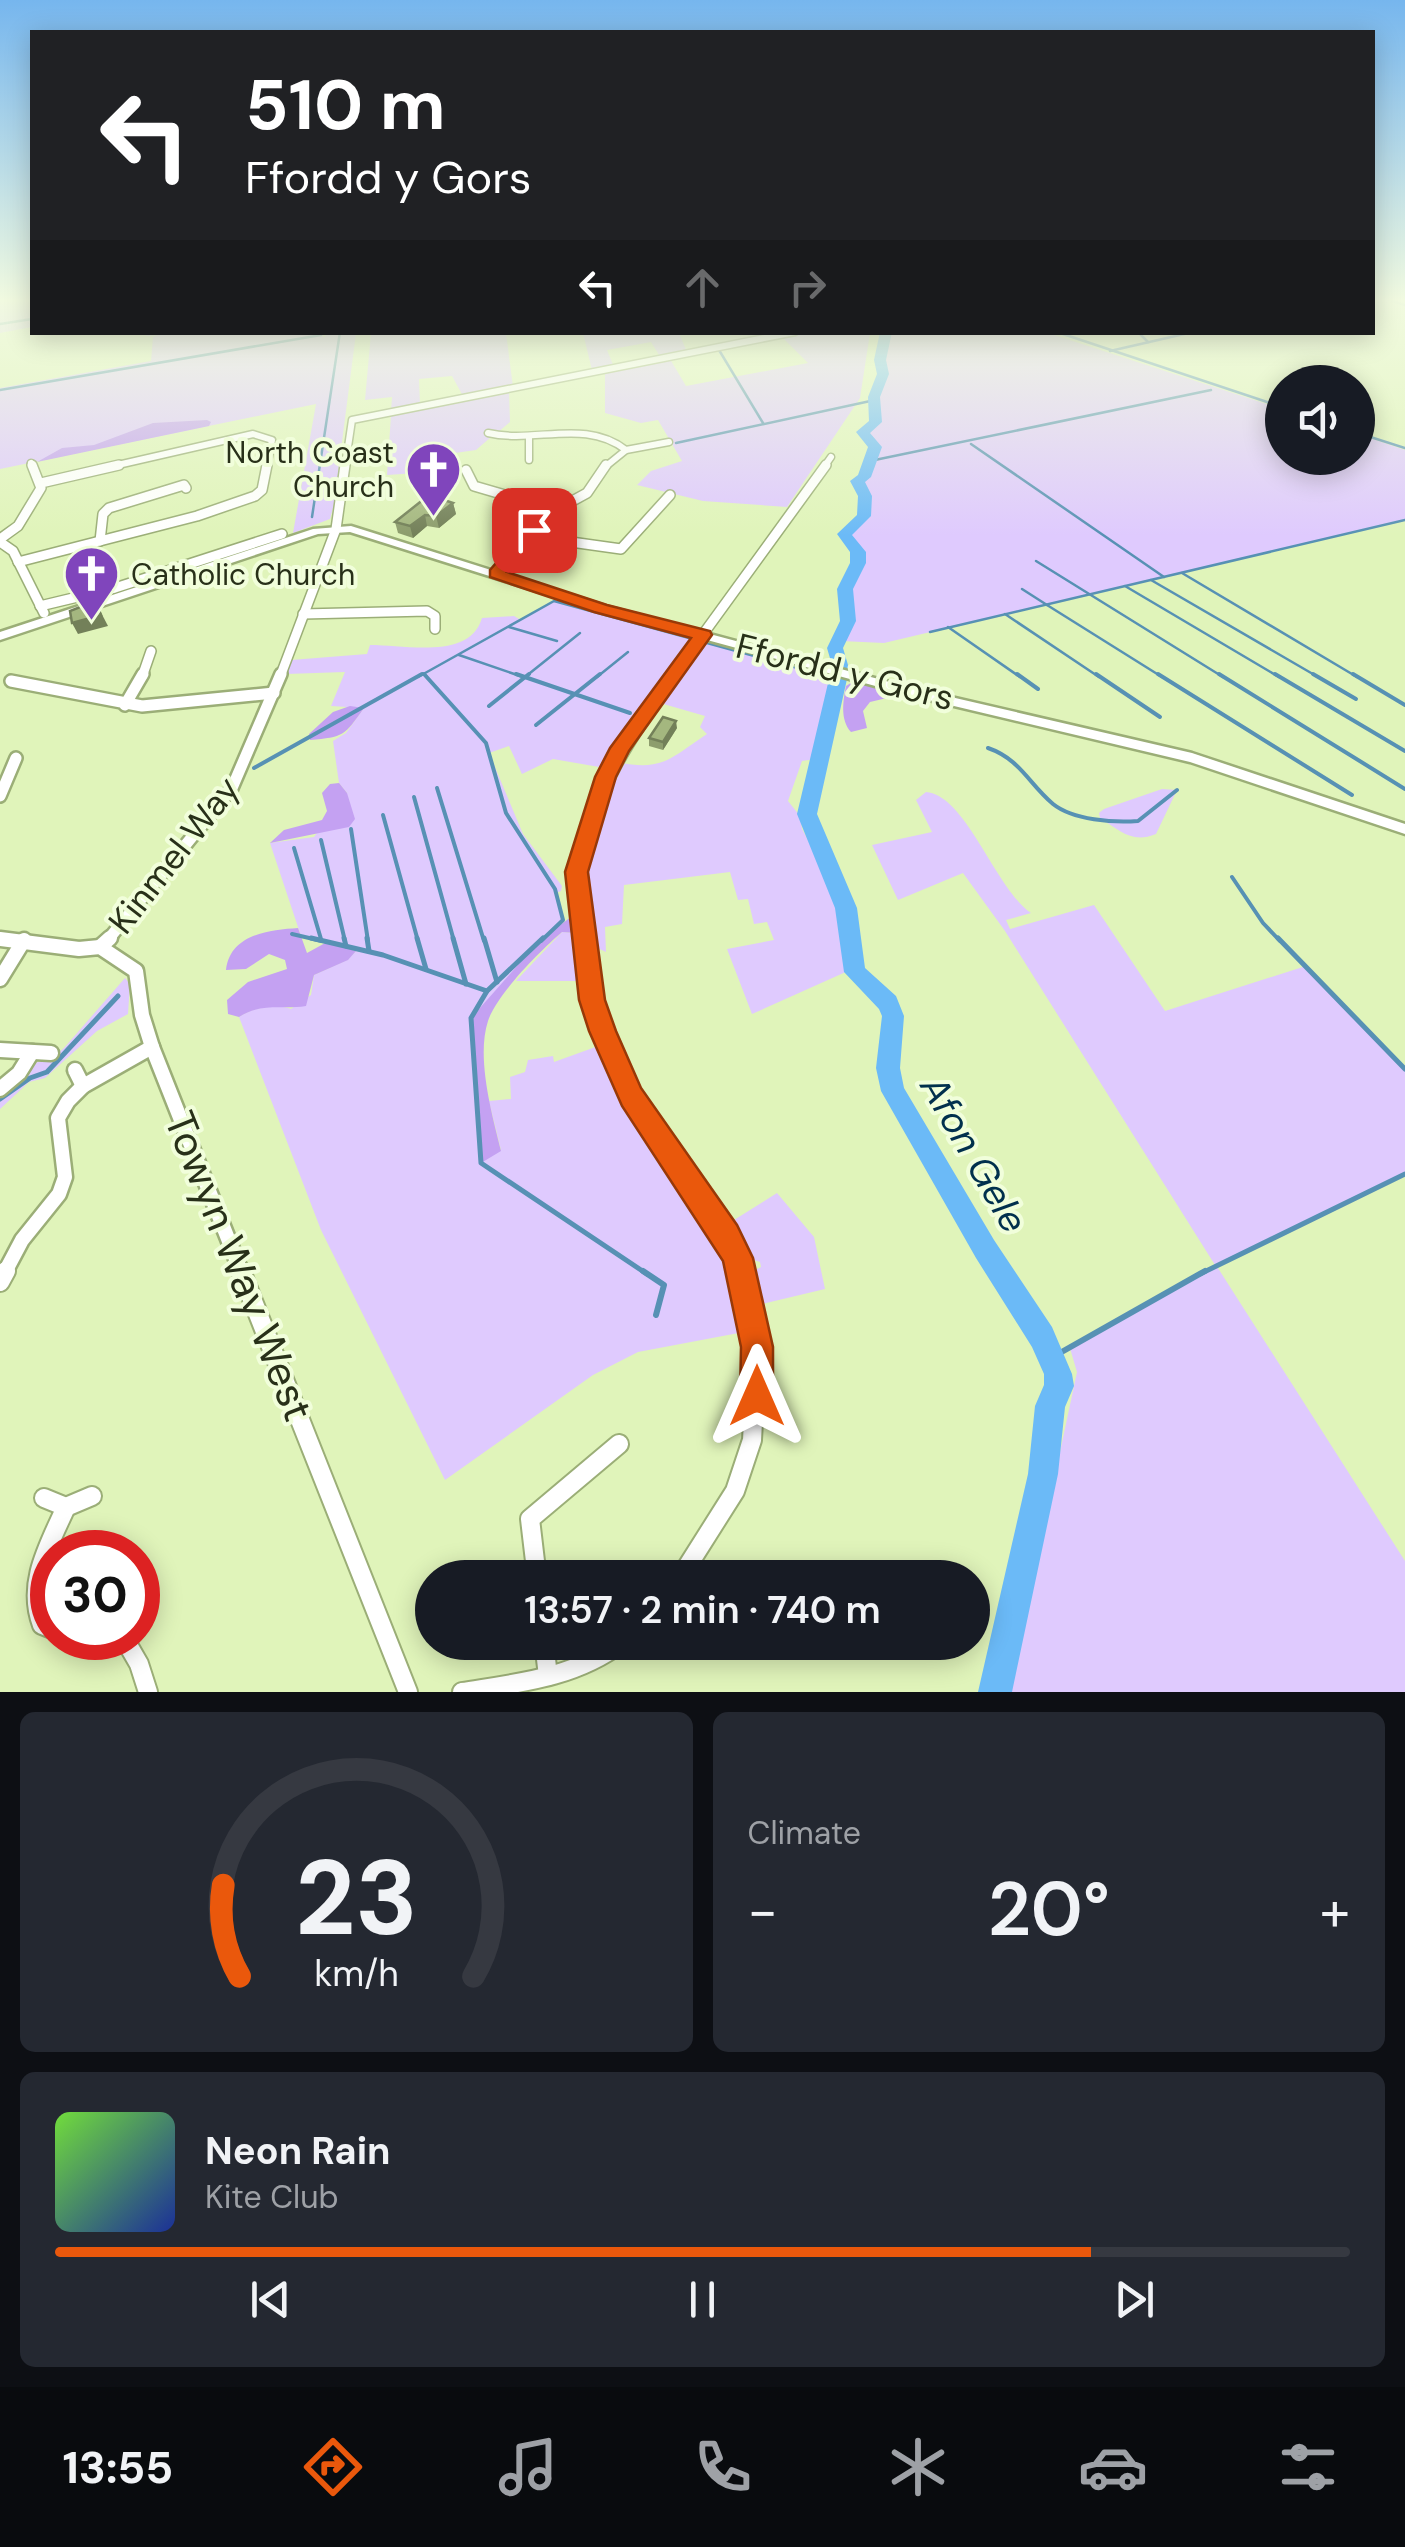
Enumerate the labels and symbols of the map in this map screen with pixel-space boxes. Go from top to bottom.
place label: North Coast Church [226,433,394,506]
church icon: North Coast Church [403,439,463,518]
pin [492,488,577,573]
church icon: Catholic Church [62,544,122,623]
place label: Catholic Church [131,555,355,594]
street label: Ffordd y Gors [731,623,959,721]
street label: Kinmel Way [98,767,250,943]
water label: Afon Gele [908,1065,1039,1242]
street label: Towyn Way West [152,1103,326,1429]
position arrow [705,1344,809,1448]
speed limit sign: 30 [30,1530,160,1660]

